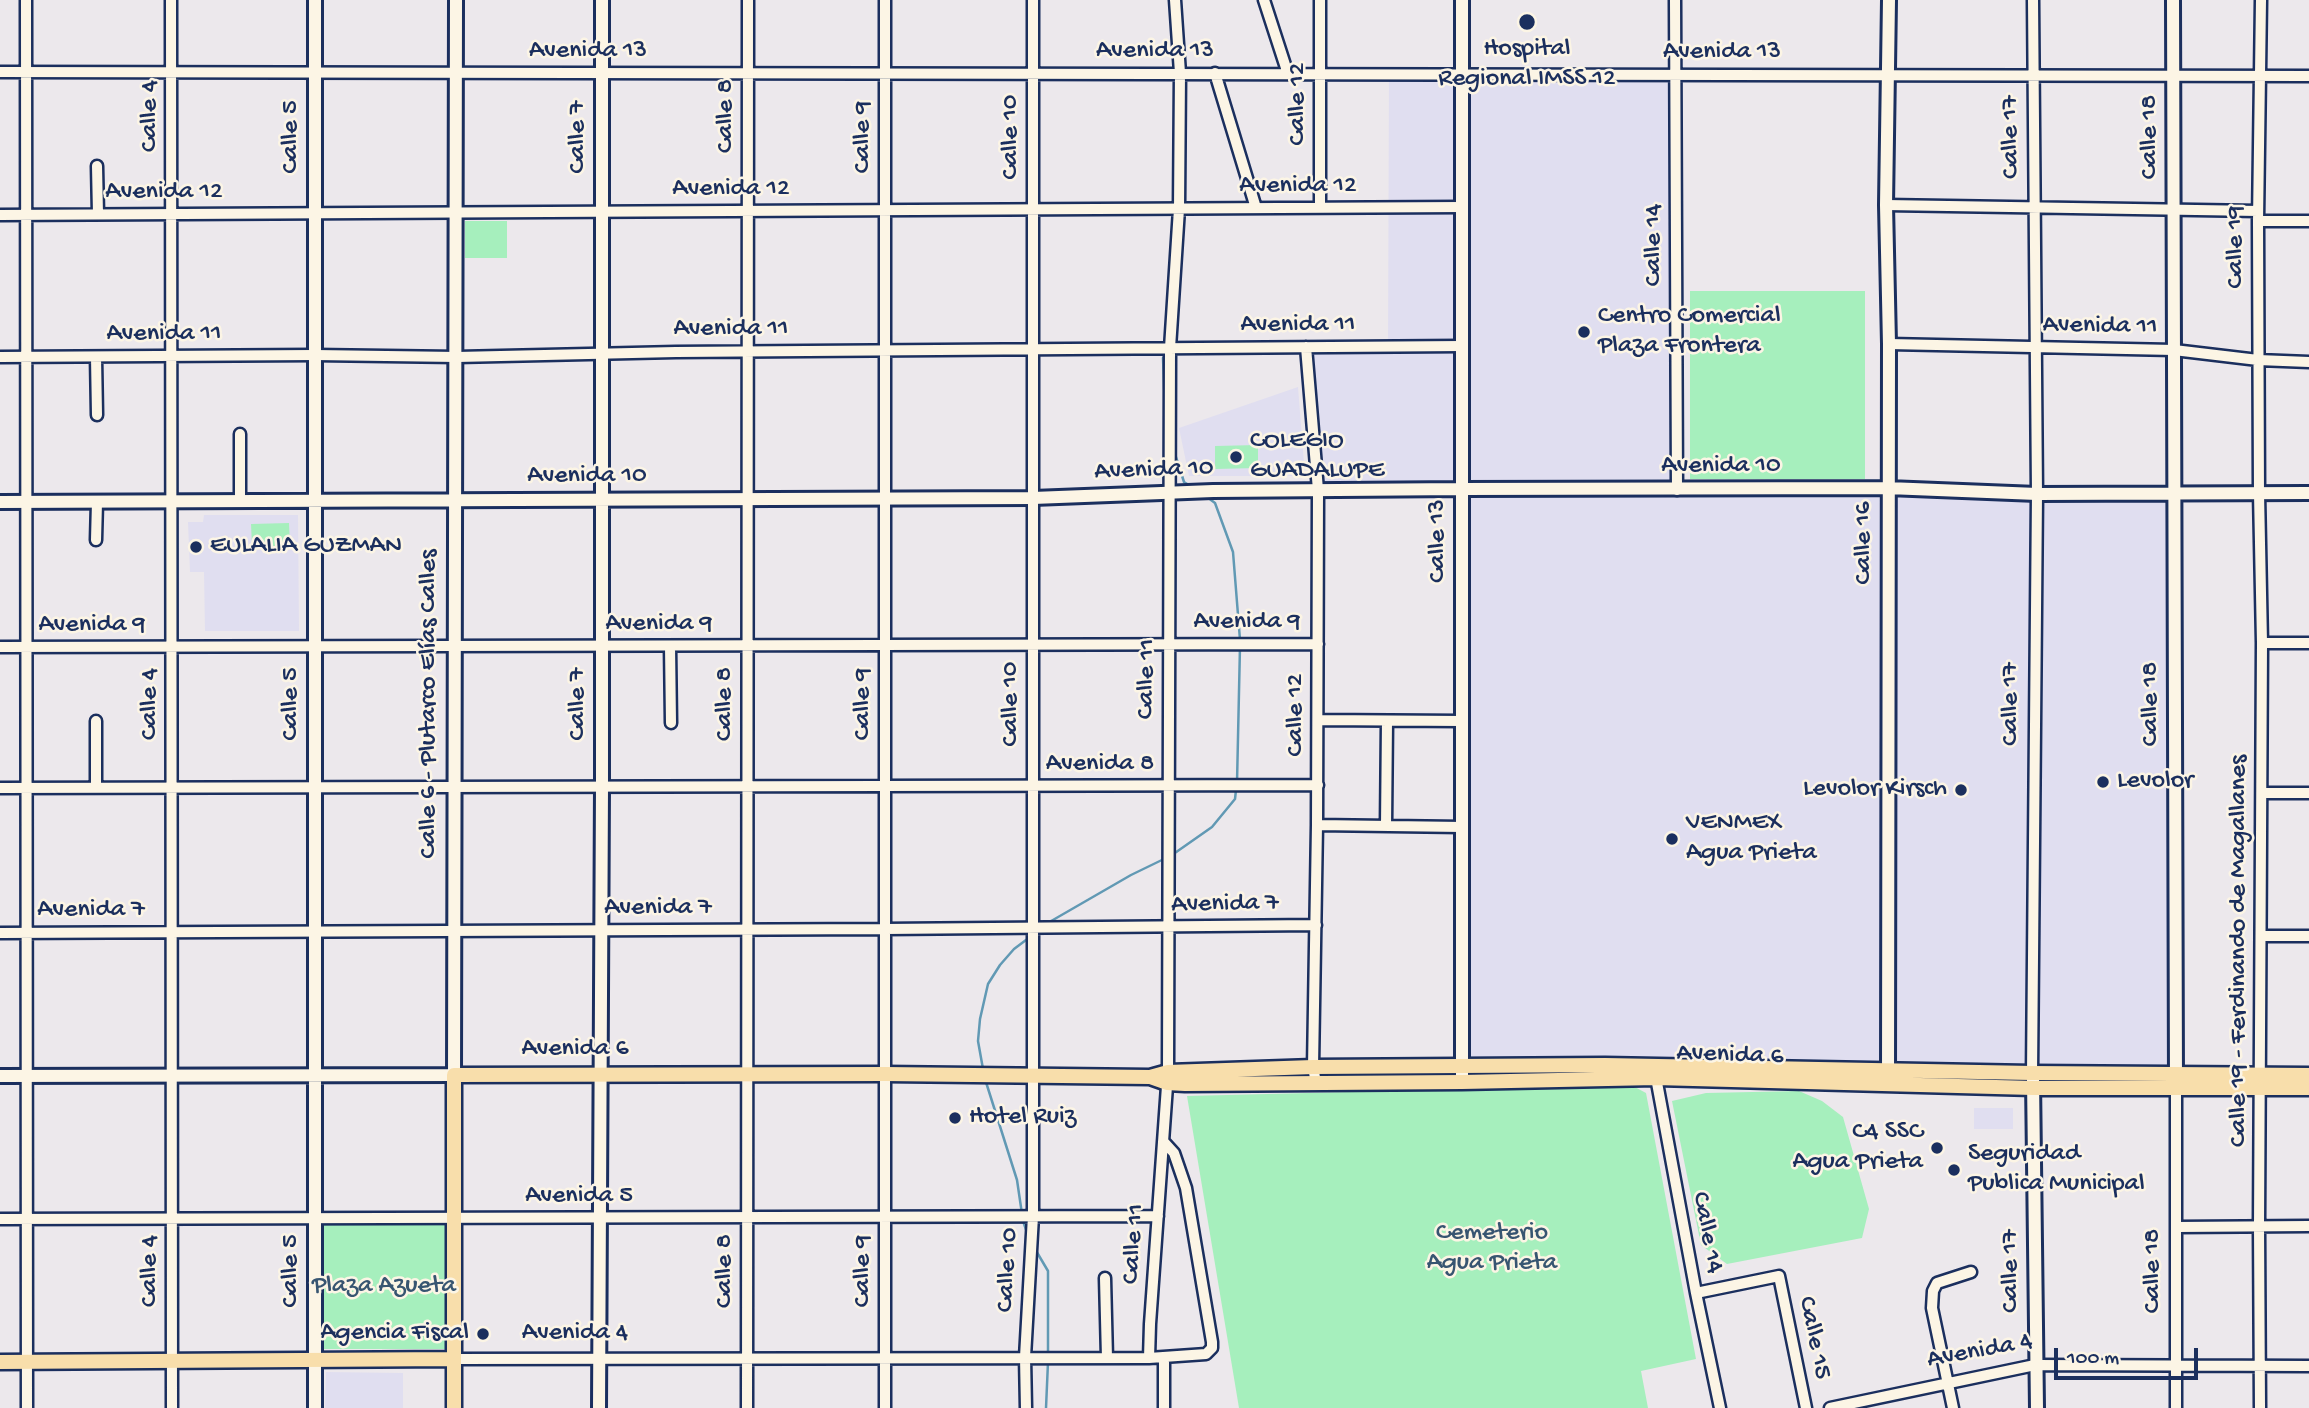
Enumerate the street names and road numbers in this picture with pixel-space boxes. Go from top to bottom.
street label: Avenida 13 [529,36,647,68]
street label: Avenida 13 [1096,36,1214,68]
street label: Avenida 13 [1663,37,1781,69]
street label: Calle 12 [1283,63,1315,145]
street label: Calle 8 [711,79,743,153]
street label: Calle 4 [135,80,167,152]
street label: Calle 10 [996,95,1028,179]
street label: Calle 17 [1996,95,2028,179]
street label: Calle 18 [2135,95,2167,179]
street label: Calle 5 [276,100,308,174]
street label: Calle 7 [563,100,595,174]
street label: Calle 9 [848,101,880,173]
street label: Avenida 12 [1239,171,1357,203]
street label: Avenida 12 [672,174,790,206]
street label: Avenida 12 [105,177,223,209]
street label: Calle 14 [1639,204,1671,286]
street label: Calle 19 [2221,205,2253,289]
street label: Avenida 11 [1240,310,1356,342]
street label: Avenida 11 [2042,310,2158,344]
street label: Avenida 11 [673,314,789,346]
street label: Avenida 11 [106,319,222,351]
street label: Avenida 10 [1661,451,1781,483]
street label: Avenida 10 [1094,453,1214,489]
street label: Avenida 10 [527,461,647,493]
street label: Calle 13 [1423,499,1455,583]
street label: Calle 16 [1849,501,1881,585]
street label: Calle 6 - Plutarco Elías Calles [414,550,446,858]
street label: Avenida 9 [1193,607,1301,639]
street label: Avenida 9 [605,609,713,641]
street label: Avenida 9 [38,610,146,642]
street label: Calle 11 [1132,638,1164,720]
street label: Calle 10 [996,662,1028,746]
street label: Calle 17 [1996,662,2028,746]
street label: Calle 18 [2136,662,2168,746]
street label: Calle 5 [276,667,308,741]
street label: Calle 7 [563,667,595,741]
street label: Calle 8 [710,667,742,741]
street label: Calle 4 [135,668,167,740]
street label: Calle 9 [848,668,880,740]
street label: Calle 12 [1281,674,1313,756]
street label: Avenida 8 [1046,749,1154,781]
street label: Calle 19 - Ferdinando de Magallanes [2224,755,2256,1147]
street label: Avenida 7 [1171,888,1279,922]
street label: Avenida 7 [604,893,712,925]
street label: Avenida 7 [37,895,145,927]
street label: Avenida 6 [521,1034,629,1066]
street label: Avenida 6 [1676,1039,1784,1073]
street label: Avenida 5 [525,1181,633,1213]
street label: Calle 14 [1683,1190,1729,1276]
street label: Calle 11 [1117,1203,1153,1285]
street label: Calle 10 [991,1227,1027,1313]
street label: Calle 17 [1996,1229,2028,1313]
street label: Calle 18 [2138,1229,2170,1313]
street label: Calle 5 [276,1234,308,1308]
street label: Calle 8 [710,1234,742,1308]
street label: Calle 4 [135,1235,167,1307]
street label: Calle 9 [848,1235,880,1307]
street label: Calle 15 [1789,1294,1837,1382]
street label: Avenida 4 [522,1318,628,1350]
street label: Avenida 4 [1925,1327,2035,1377]

